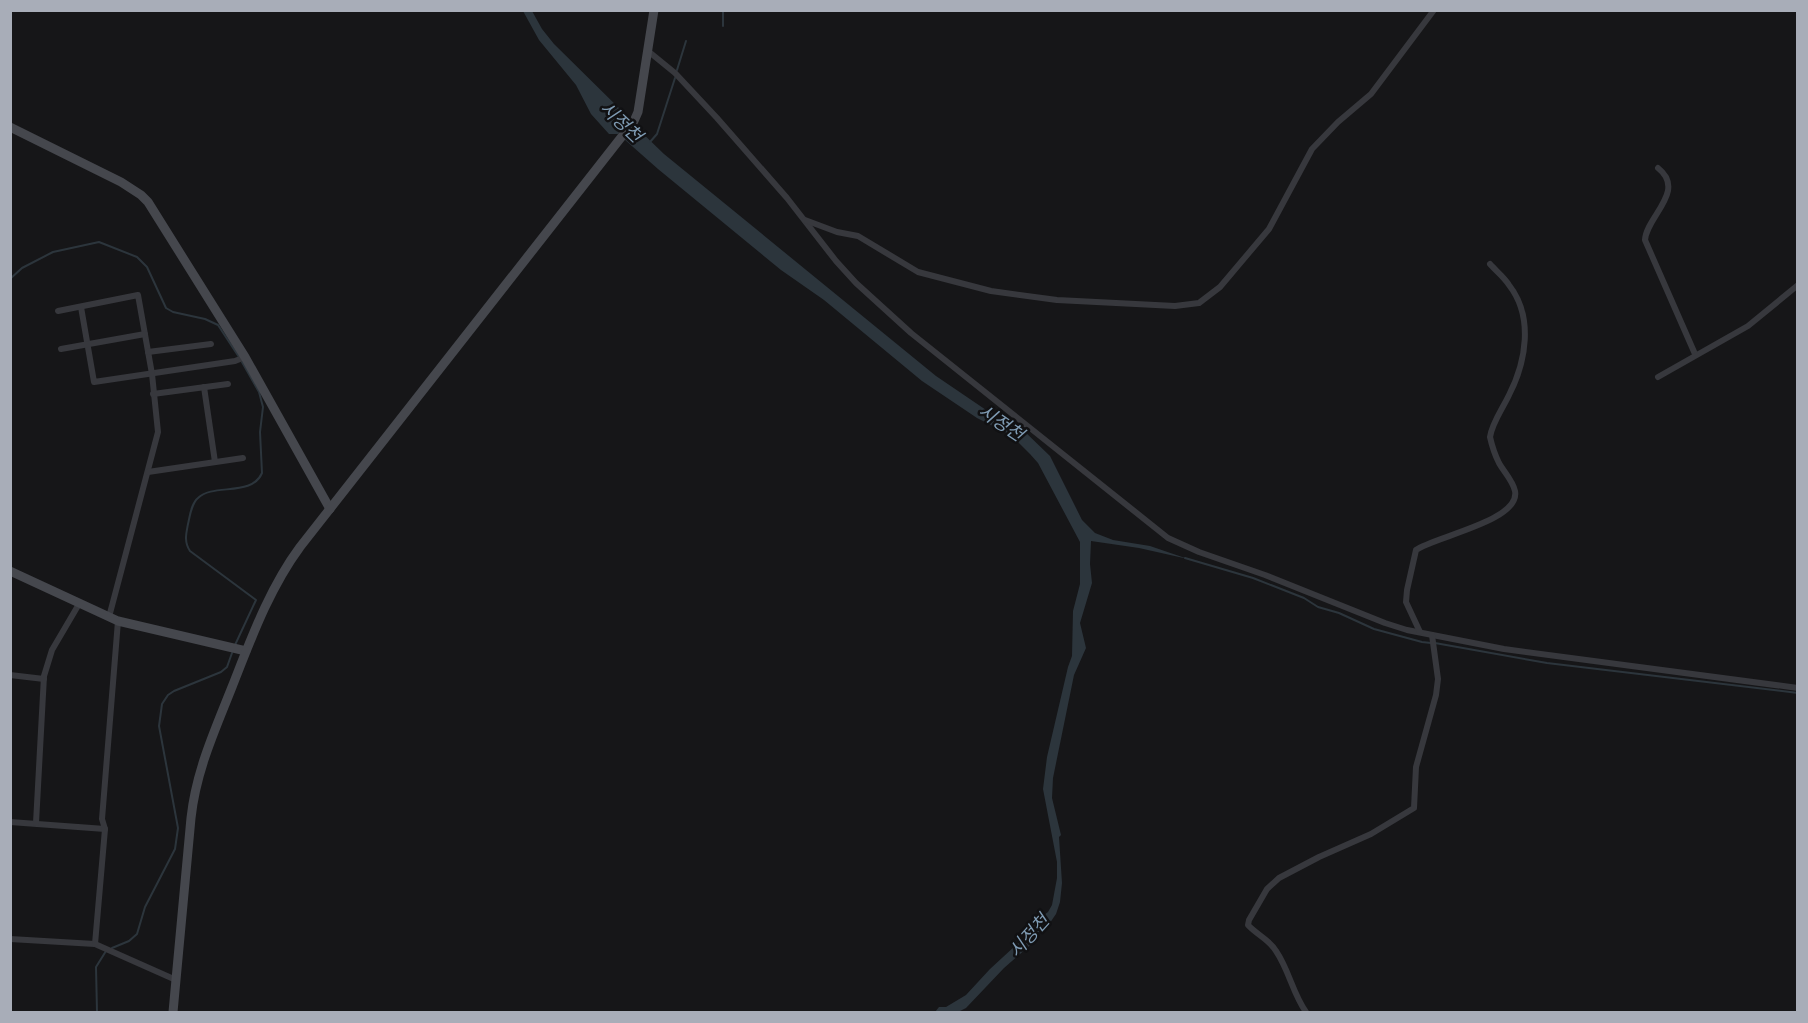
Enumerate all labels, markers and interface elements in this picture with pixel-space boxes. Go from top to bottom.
water label: 시정천 [595,96,649,149]
water label: 시정천 [974,399,1030,448]
water label: 시정천 [1003,908,1056,962]

